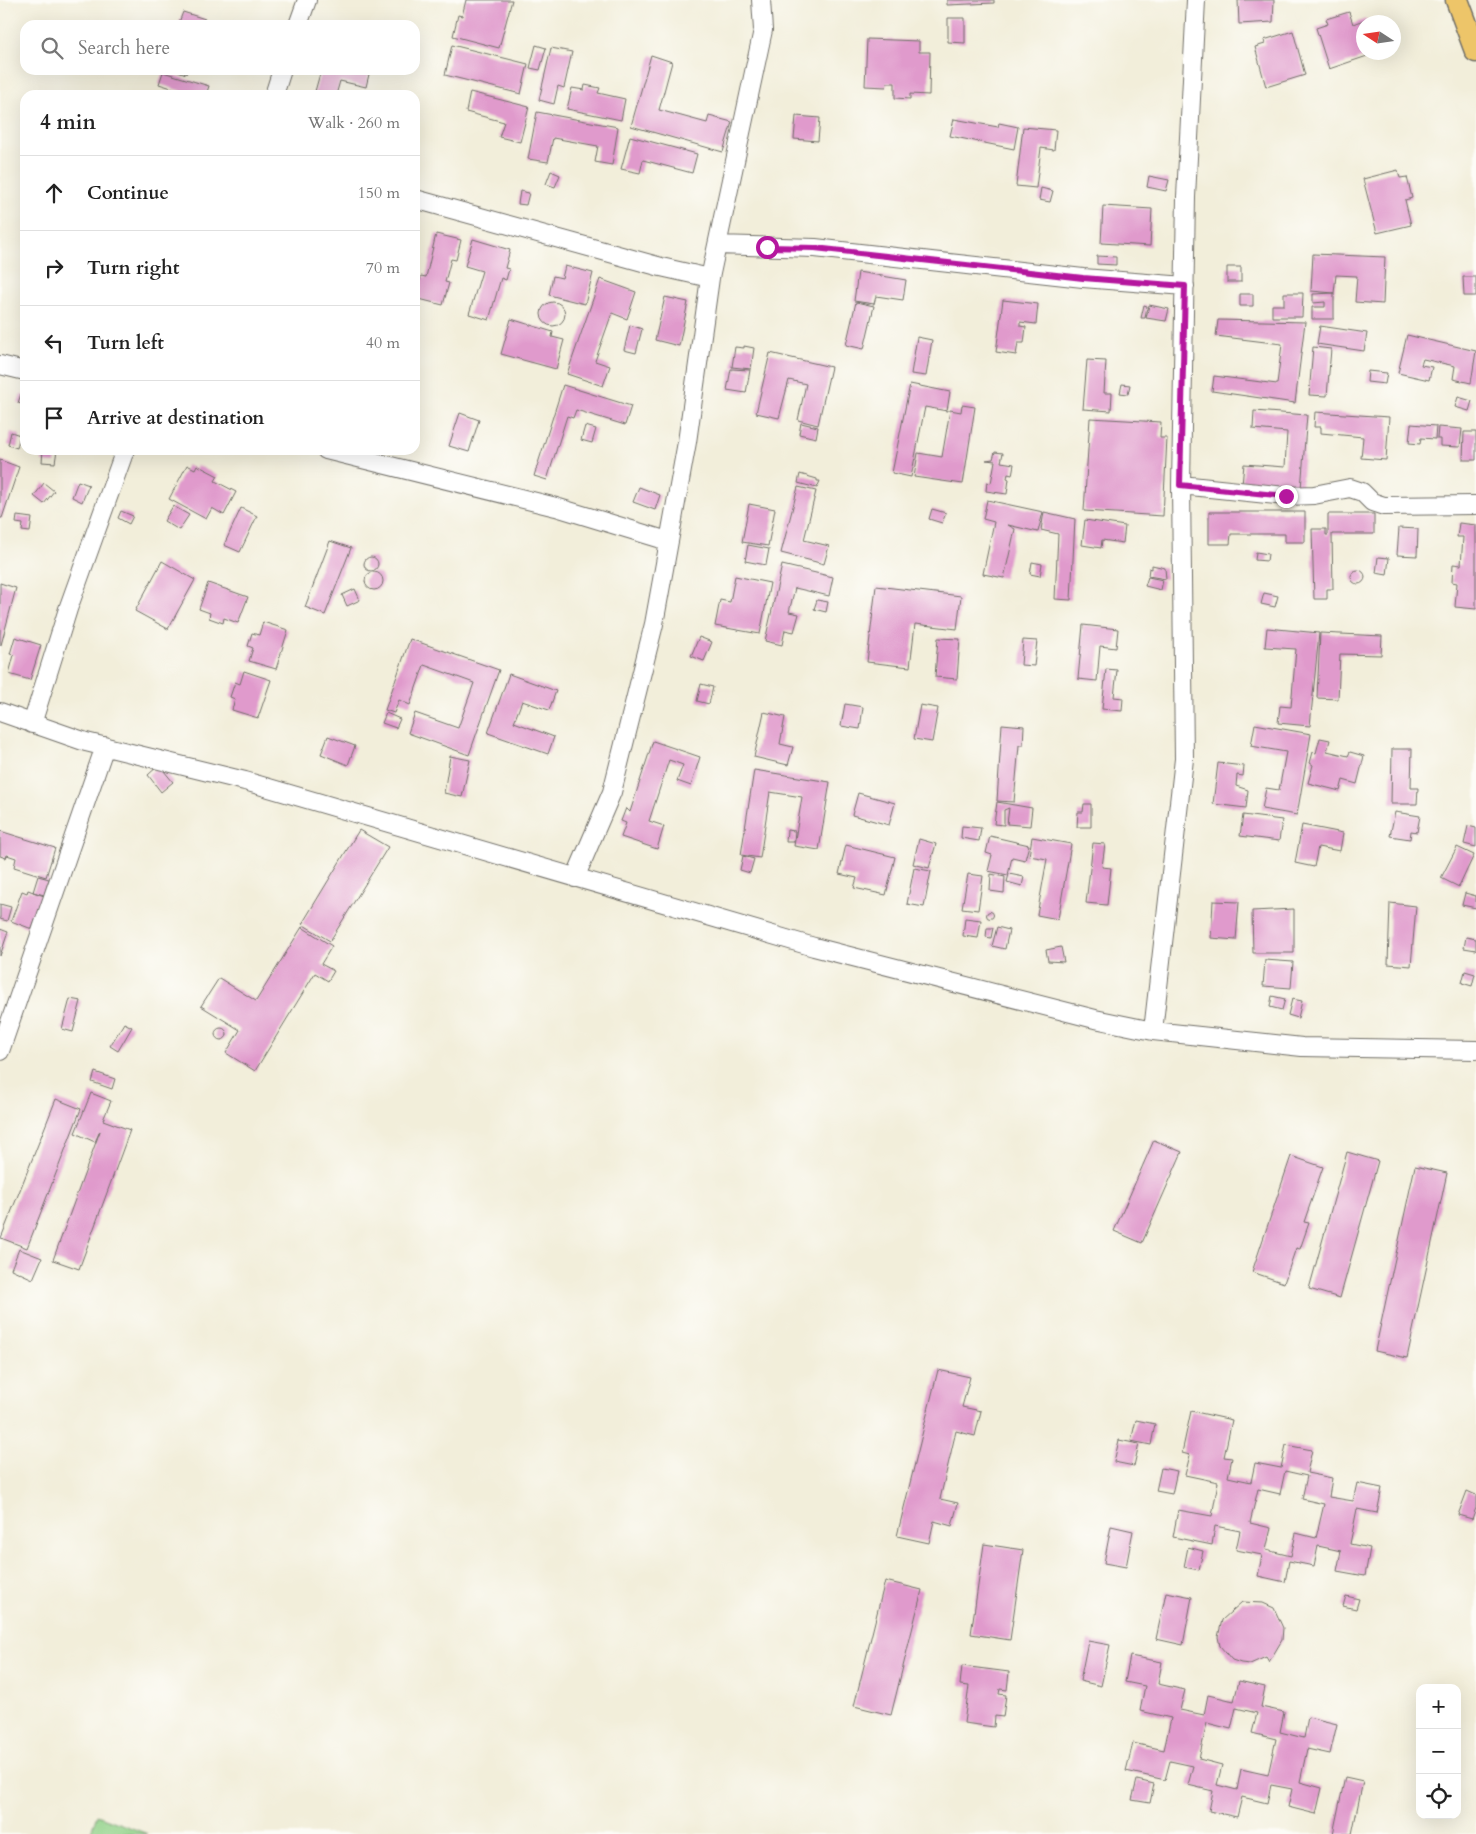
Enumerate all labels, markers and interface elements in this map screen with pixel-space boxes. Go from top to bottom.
north arrow [1356,15,1401,60]
search box [20,20,420,75]
icon: search [38,34,66,62]
text: Search here [78,35,170,61]
text: 4 min [40,108,96,137]
text: Walk · 260 m [308,112,400,134]
icon: ahead [40,179,68,207]
text: Continue [87,180,169,206]
text: 150 m [358,182,400,204]
route start [756,236,779,259]
icon: right [40,254,68,282]
text: Turn right [87,255,179,281]
text: 70 m [366,257,400,279]
icon: left [40,329,68,357]
text: Turn left [87,330,164,356]
text: 40 m [366,332,400,354]
icon: arrive [40,404,68,432]
text: Arrive at destination [87,405,264,431]
route end [1275,485,1298,508]
map controls [1416,1684,1461,1819]
button: + [1416,1684,1461,1729]
button: − [1416,1729,1461,1774]
button: locate [1416,1774,1461,1819]

